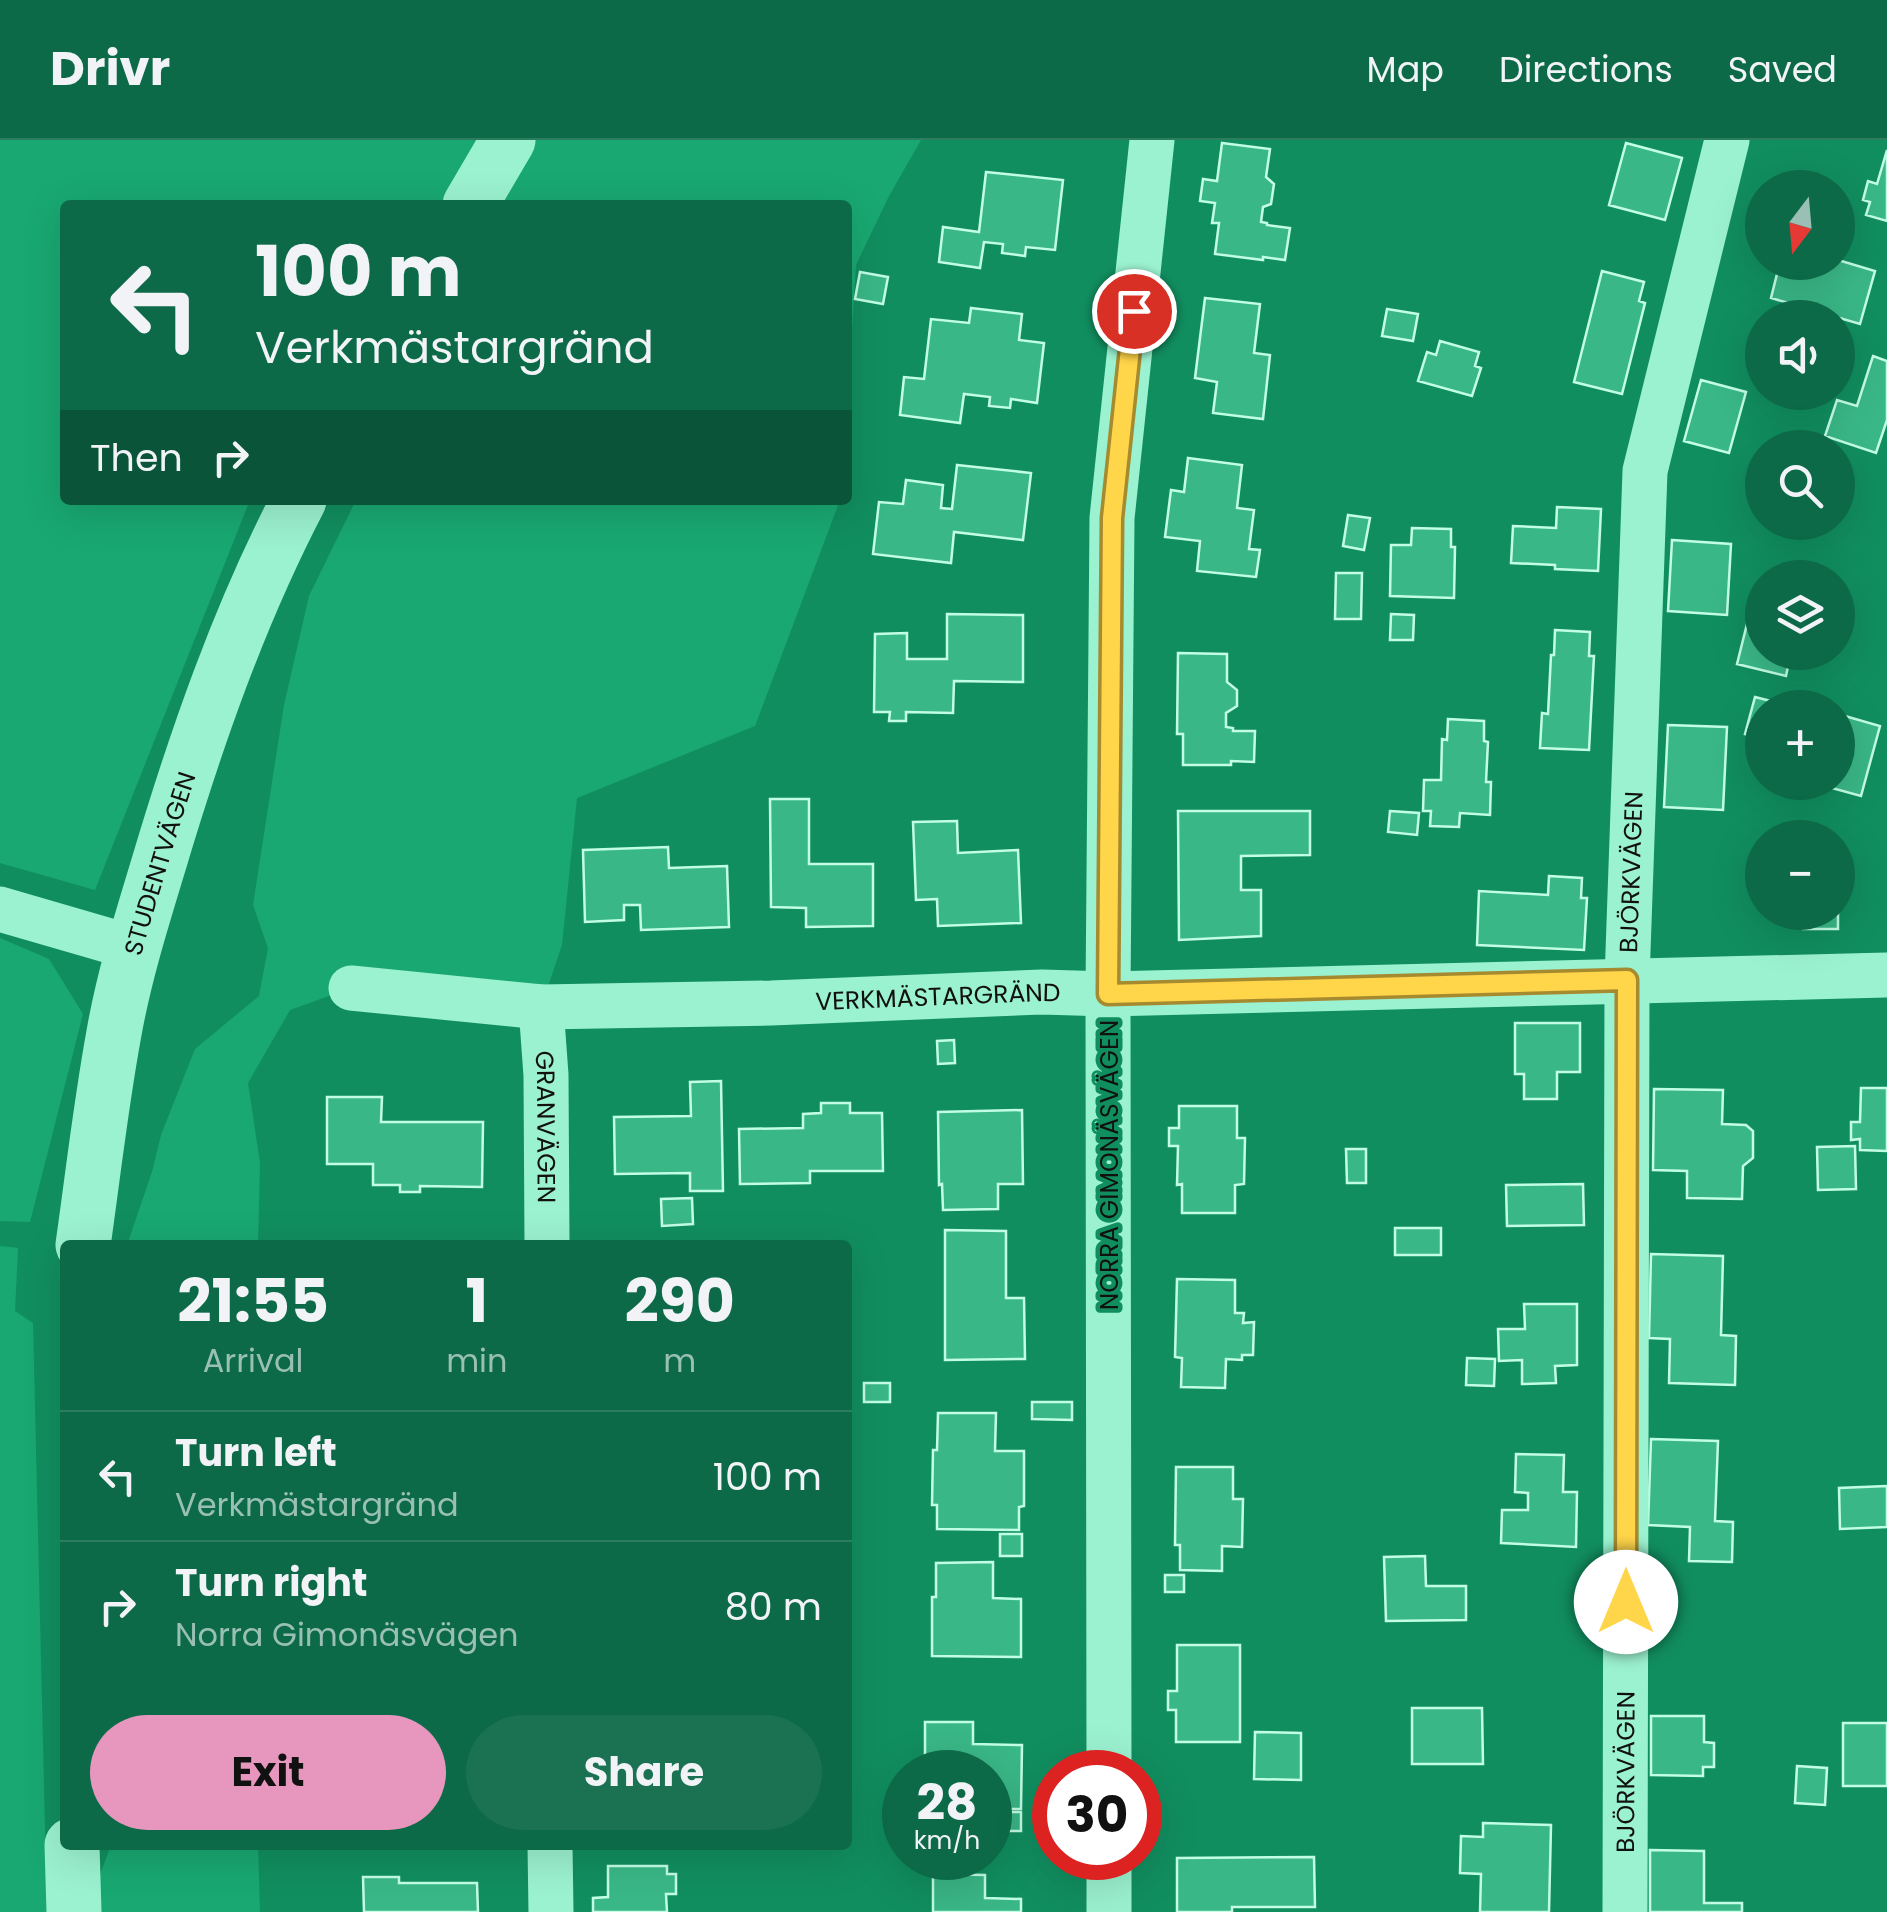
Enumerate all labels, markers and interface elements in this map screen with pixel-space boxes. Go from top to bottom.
text: Drivr [50,35,170,102]
text: Map [1367,45,1444,94]
text: Directions [1499,45,1673,94]
text: Saved [1728,45,1837,94]
north arrow [1745,170,1855,280]
map controls [1745,170,1855,930]
text: 100 m [255,222,462,321]
icon: left [90,240,220,370]
pin [1092,269,1177,354]
icon: arrive [1107,284,1162,339]
button: sound [1745,300,1855,410]
text: Verkmästargränd [255,316,654,379]
icon: right [203,430,258,485]
button: search [1745,430,1855,540]
text: Then [90,431,183,484]
button: layers [1745,560,1855,670]
button: + [1745,690,1855,800]
street label: STUDENTVÄGEN [115,767,204,959]
street label: BJÖRKVÄGEN [1610,790,1651,954]
button: − [1745,820,1855,930]
street label: VERKMÄSTARGRÄND [815,974,1061,1019]
street label: NORRA GIMONÄSVÄGEN [1092,1020,1127,1310]
street label: GRANVÄGEN [527,1049,564,1203]
text: 21:55 [177,1259,329,1343]
text: 1 [466,1259,488,1343]
text: 290 [625,1259,735,1343]
text: Arrival [203,1338,303,1383]
text: min [446,1338,507,1383]
text: m [663,1338,696,1383]
text: Turn left [175,1426,337,1479]
icon: left [90,1449,145,1504]
text: 100 m [713,1450,822,1503]
text: Verkmästargränd [175,1482,459,1527]
position arrow [1574,1550,1678,1654]
text: Turn right [175,1556,367,1609]
icon: right [90,1579,145,1634]
text: 80 m [725,1580,822,1633]
text: Norra Gimonäsvägen [175,1612,519,1657]
street label: BJÖRKVÄGEN [1608,1691,1643,1853]
button: Exit [90,1715,446,1830]
button: Share [466,1715,822,1830]
speed limit sign: 30 [1032,1750,1162,1880]
text: 28 [917,1767,977,1838]
text: km/h [914,1823,980,1858]

